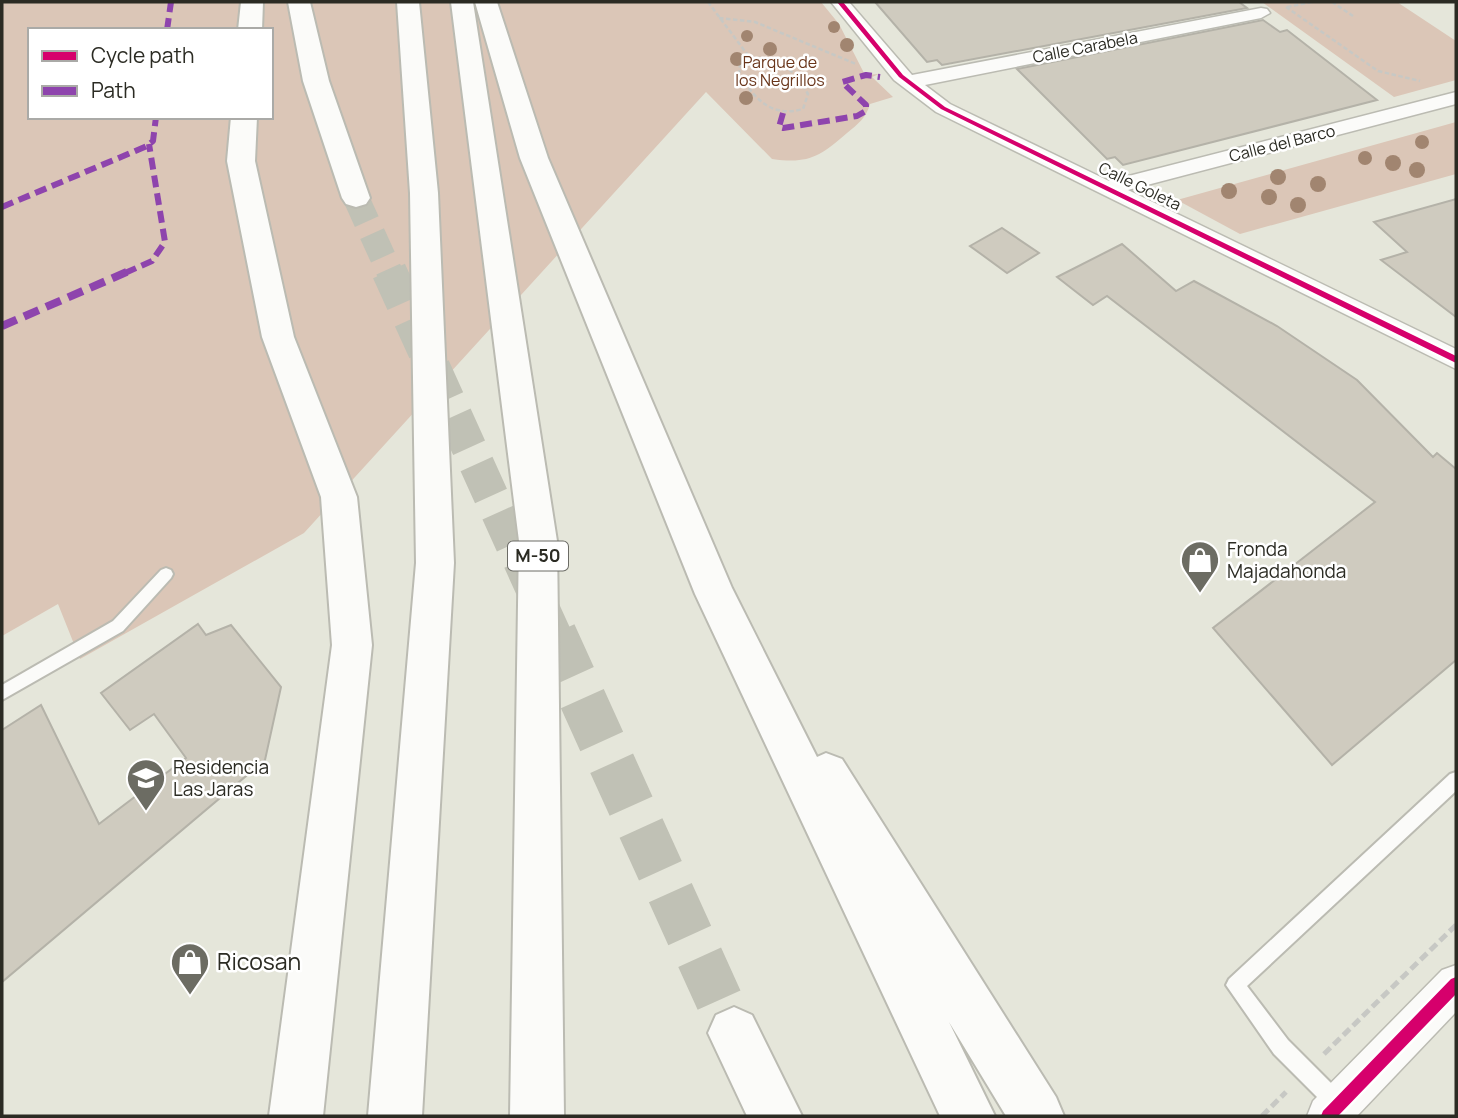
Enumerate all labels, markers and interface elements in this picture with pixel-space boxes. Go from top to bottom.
street label: Calle Carabela [1031,26,1139,68]
legend [28,28,273,119]
text: Cycle path [91,41,194,69]
park label: Parque de los Negrillos [735,51,825,91]
text: Path [91,76,136,104]
street label: Calle del Barco [1227,119,1337,167]
street label: Calle Goleta [1095,156,1185,216]
place label: Fronda Majadahonda [1227,536,1346,584]
shop icon: Fronda Majadahonda [1179,539,1221,594]
road number: M-50 [508,542,568,570]
place label: Residencia Las Jaras [173,754,269,802]
school or university icon: Residencia Las Jaras [125,757,167,812]
shop icon: Ricosan [169,941,211,996]
place label: Ricosan [217,945,301,977]

